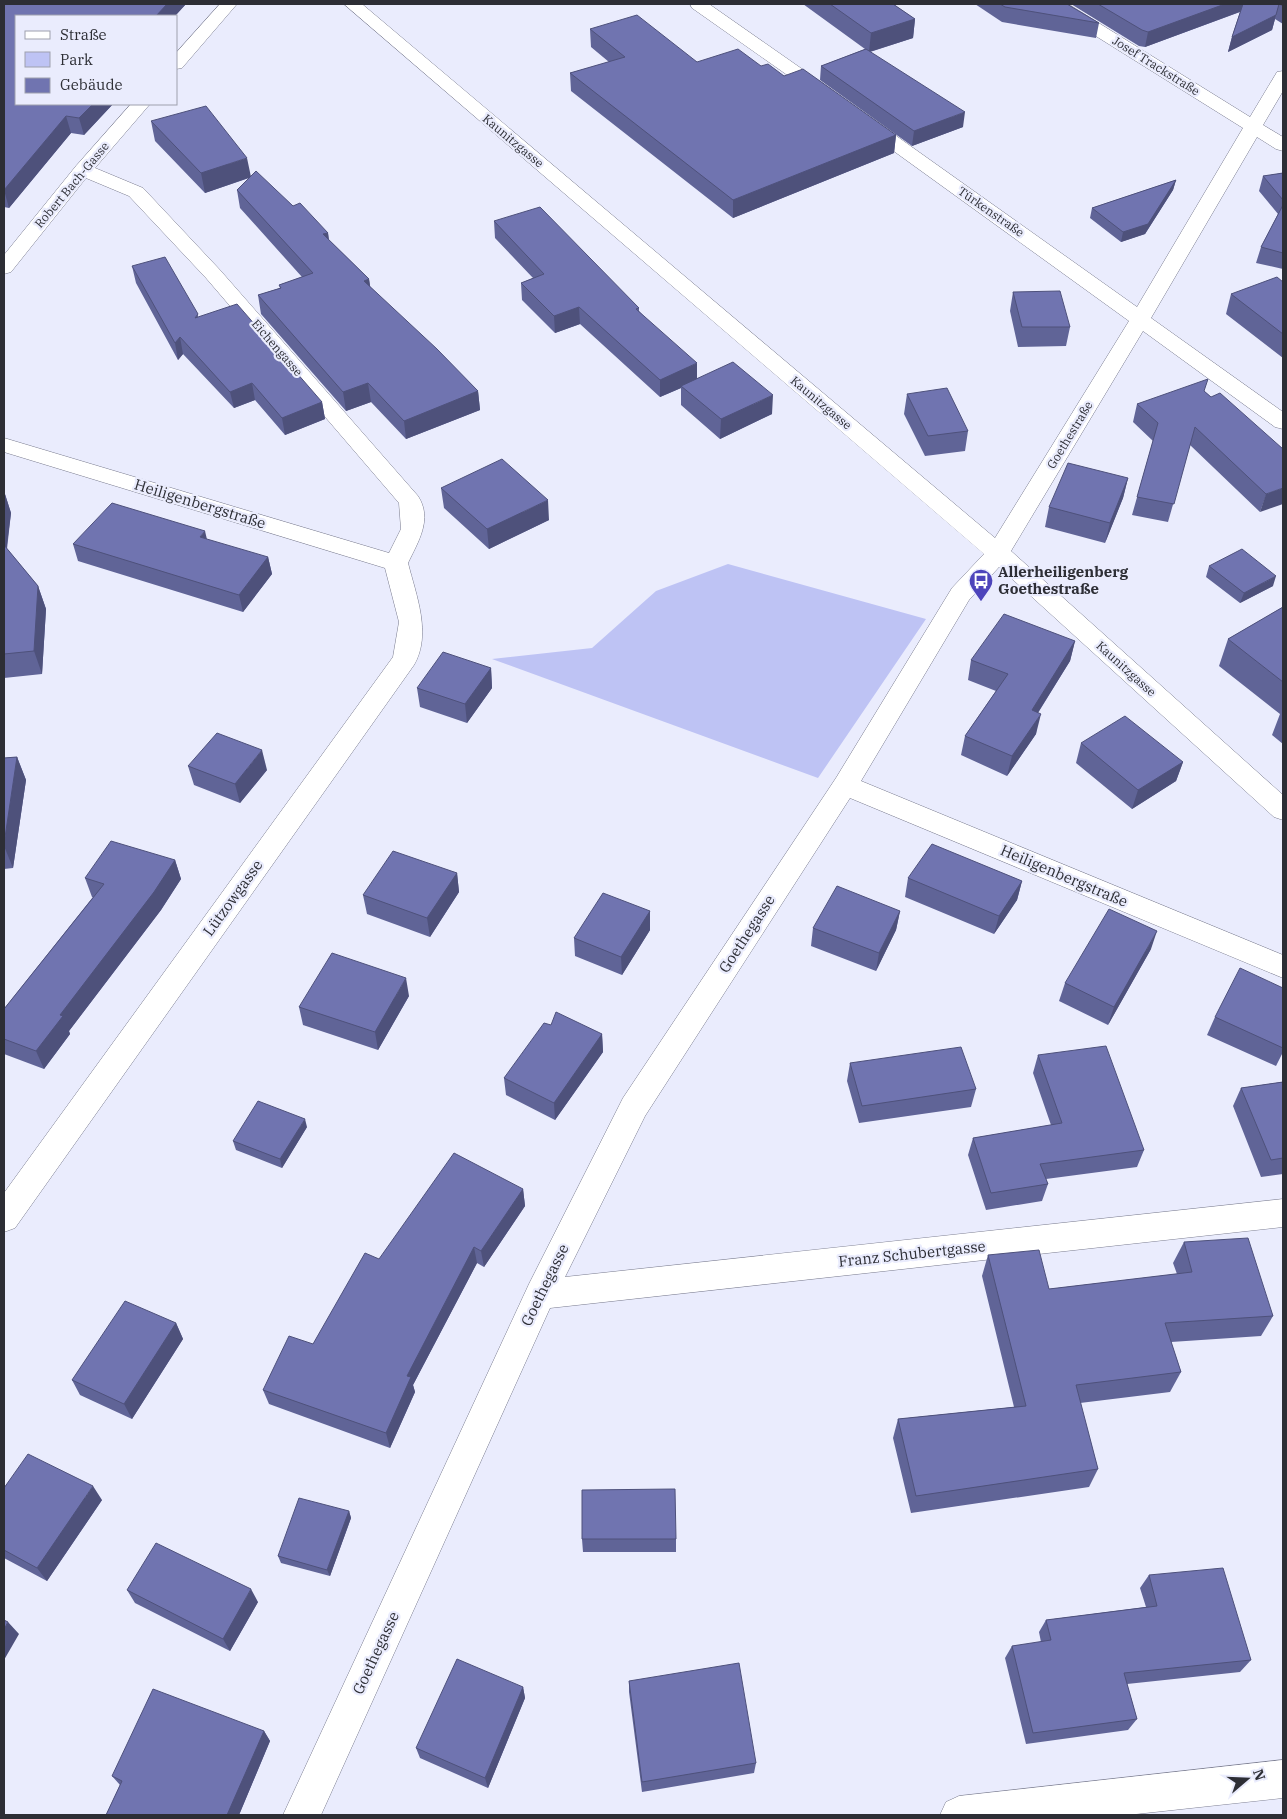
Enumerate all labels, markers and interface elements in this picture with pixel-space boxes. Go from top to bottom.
legend [15,15,178,105]
text: Straße [60,25,107,44]
street label: Josef Trackstraße [1110,33,1203,98]
text: Park [60,50,93,69]
text: Gebäude [60,75,123,94]
street label: Kaunitzgasse [480,111,547,171]
street label: Robert Bach-Gasse [31,139,112,231]
street label: Türkenstraße [955,183,1027,240]
street label: Eichengasse [249,316,306,379]
street label: Kaunitzgasse [788,373,855,433]
street label: Goethestraße [1044,398,1096,471]
street label: Heiligenbergstraße [132,474,268,533]
place label: Allerheiligenberg Goethestraße [998,562,1128,598]
bus stop icon: Allerheiligenberg Goethestraße [968,568,994,602]
street label: Kaunitzgasse [1093,638,1159,699]
street label: Heiligenbergstraße [998,840,1131,911]
street label: Lützowgasse [199,856,267,939]
street label: Goethegasse [714,891,779,976]
street label: Franz Schubertgasse [837,1236,986,1271]
street label: Goethegasse [516,1241,573,1329]
street label: Goethegasse [348,1608,403,1697]
north arrow [1222,1754,1272,1804]
text: N [1249,1767,1270,1783]

